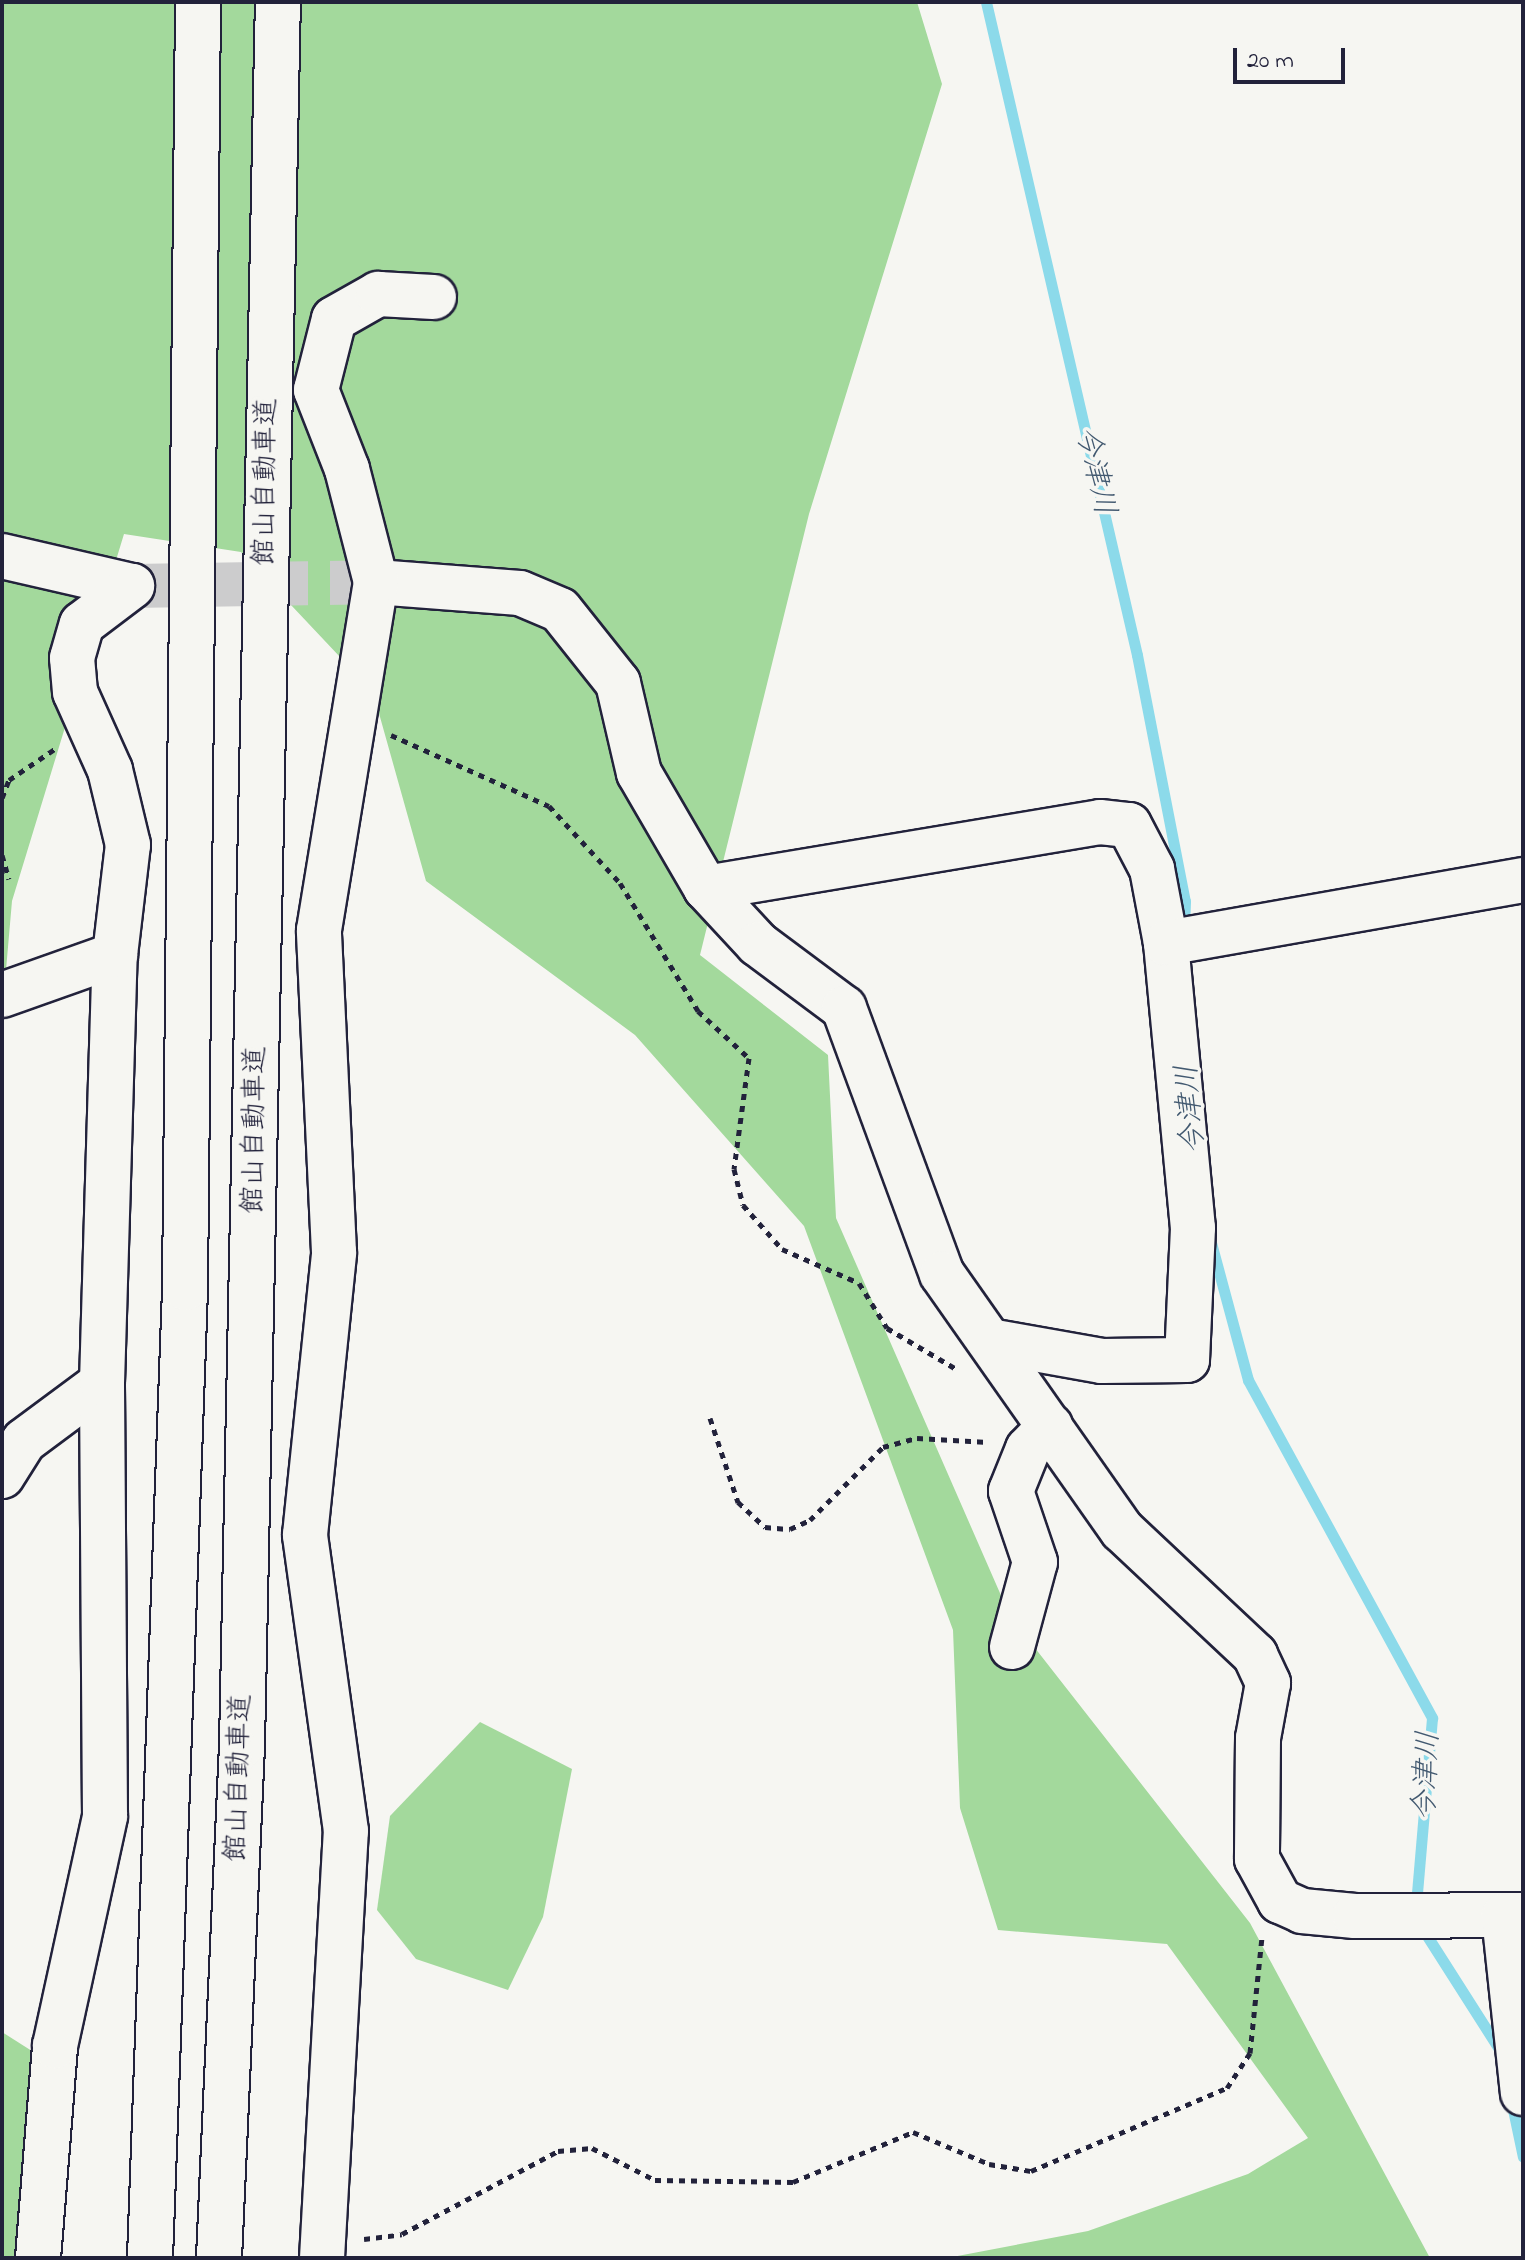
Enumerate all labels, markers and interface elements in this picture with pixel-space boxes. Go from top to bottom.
scale bar [1237,32,1349,82]
text: 20 m [1247,44,1294,79]
street label: 館山自動車道 [249,398,285,566]
water label: 今津川 [1066,423,1122,519]
street label: 館山自動車道 [238,1046,274,1214]
water label: 今津川 [1170,1063,1214,1155]
street label: 館山自動車道 [220,1693,260,1863]
water label: 今津川 [1408,1730,1448,1822]

